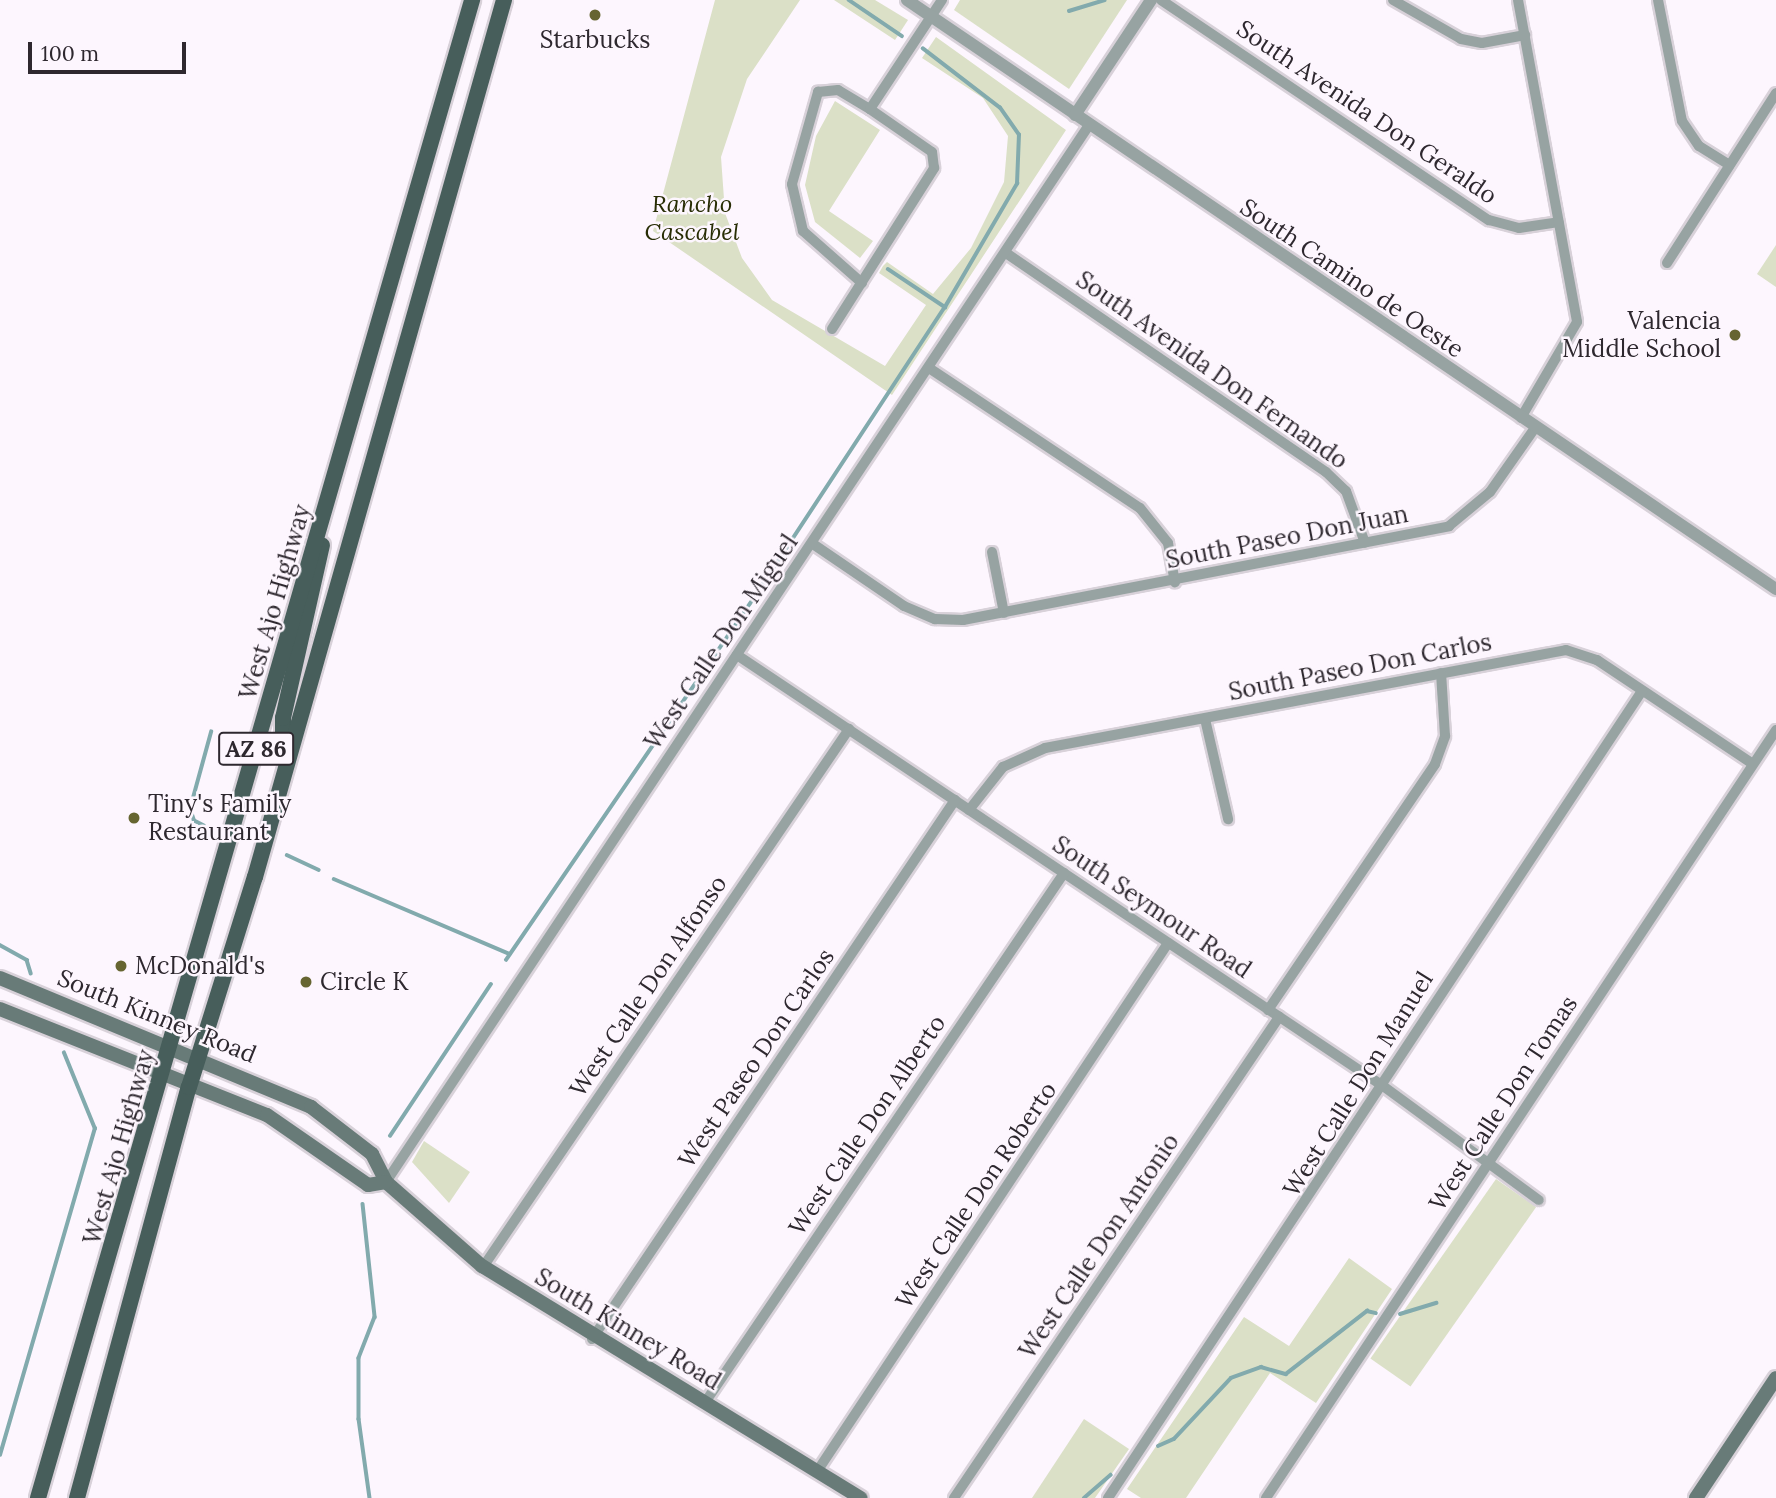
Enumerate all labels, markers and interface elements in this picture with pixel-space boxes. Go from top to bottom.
marker: Starbucks [587,7,603,23]
street label: South Avenida Don Geraldo [1231,14,1503,210]
place label: Starbucks [540,26,650,54]
scale bar [32,28,189,72]
text: 100 m [41,40,99,67]
park label: Rancho Cascabel [645,190,739,246]
street label: South Camino de Oeste [1235,192,1469,364]
street label: South Avenida Don Fernando [1071,265,1353,475]
place label: Valencia Middle School [1562,307,1721,363]
marker: Valencia Middle School [1727,327,1743,343]
street label: South Paseo Don Juan [1163,499,1411,575]
street label: West Ajo Highway [233,501,317,703]
street label: West Calle Don Miguel [638,529,804,755]
street label: South Paseo Don Carlos [1226,627,1494,707]
road number: AZ 86 [218,730,294,768]
place label: Tiny's Family Restaurant [148,790,291,846]
marker: Tiny's Family Restaurant [126,810,142,826]
street label: South Seymour Road [1047,830,1257,984]
street label: West Calle Don Alfonso [563,870,733,1102]
street label: West Paseo Don Carlos [672,943,840,1173]
place label: McDonald's [135,952,265,980]
marker: McDonald's [113,958,129,974]
street label: South Kinney Road [53,963,261,1069]
street label: West Calle Don Manuel [1277,966,1439,1202]
place label: Circle K [320,968,409,996]
marker: Circle K [298,974,314,990]
street label: West Calle Don Tomas [1423,990,1583,1216]
street label: West Calle Don Alberto [783,1009,951,1241]
street label: West Ajo Highway [77,1046,161,1248]
street label: West Calle Don Roberto [889,1076,1063,1314]
street label: West Calle Don Antonio [1013,1128,1185,1364]
street label: South Kinney Road [530,1262,726,1396]

